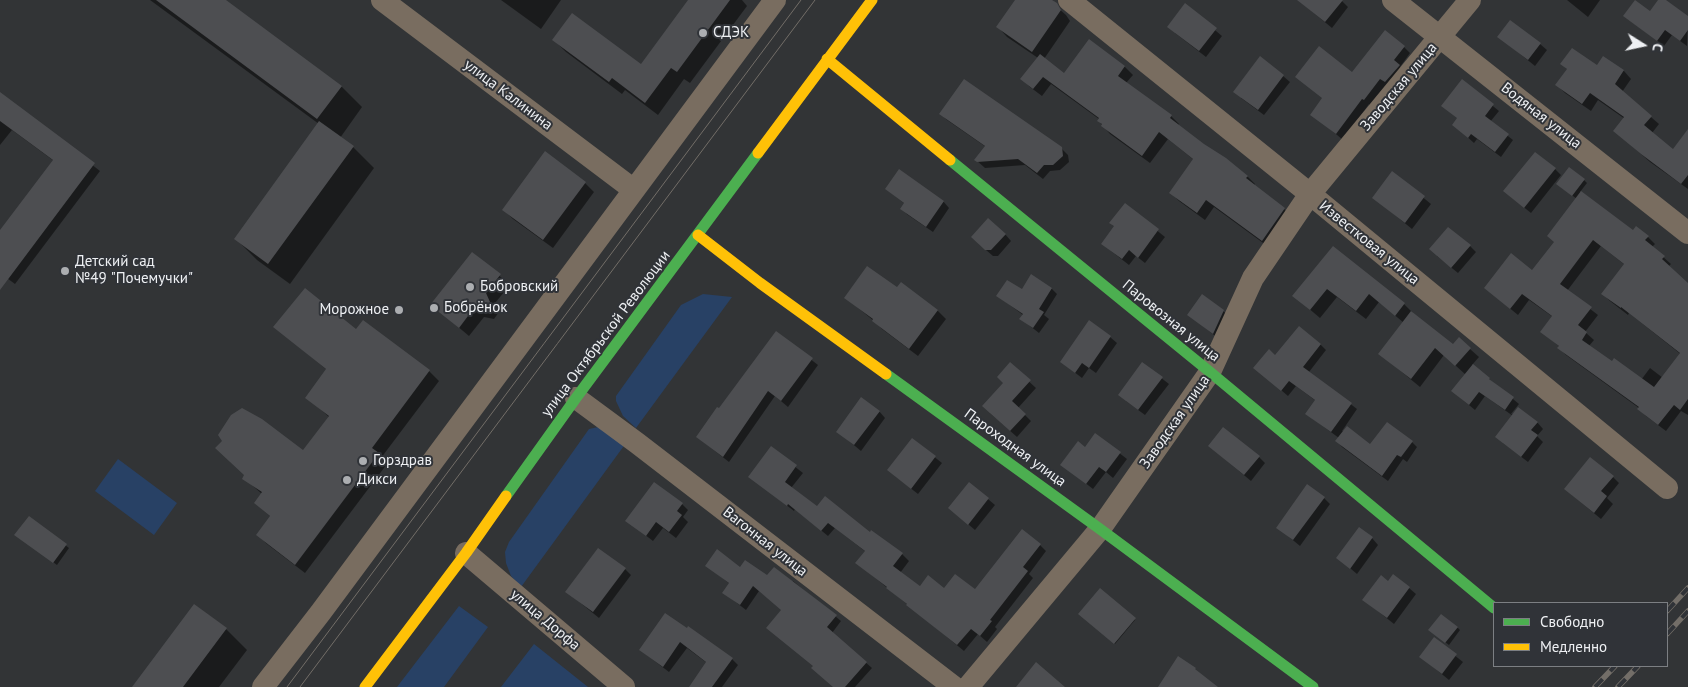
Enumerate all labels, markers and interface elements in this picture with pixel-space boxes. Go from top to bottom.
north arrow [1618,20,1668,70]
place label: СДЭК [713,24,749,42]
marker: СДЭК [697,27,709,39]
street label: Заводская улица [1357,39,1441,135]
text: С [1648,42,1667,53]
street label: улица Калинина [460,56,556,134]
street label: Водяная улица [1497,79,1585,153]
street label: Известковая улица [1315,197,1423,289]
street label: улица Октябрьской Революции [538,247,674,421]
place label: Детский сад №49 "Почемучки" [75,253,193,288]
marker: Детский сад №49 "Почемучки" [59,265,71,277]
street label: Паровозная улица [1119,276,1223,366]
place label: Бобровский [480,278,558,296]
marker: Бобровский [464,281,476,293]
place label: Бобрёнок [444,299,507,317]
place label: Морожное [319,301,389,319]
marker: Бобрёнок [428,302,440,314]
marker: Морожное [393,304,405,316]
street label: Заводская улица [1136,372,1214,472]
street label: Пароходная улица [961,405,1069,491]
place label: Горздрав [373,452,432,470]
marker: Горздрав [357,455,369,467]
place label: Дикси [357,471,397,489]
marker: Дикси [341,474,353,486]
street label: Вагонная улица [719,503,811,581]
street label: улица Дорфа [506,586,584,654]
legend [1493,602,1668,667]
text: Свободно [1540,612,1604,631]
text: Медленно [1540,637,1607,656]

